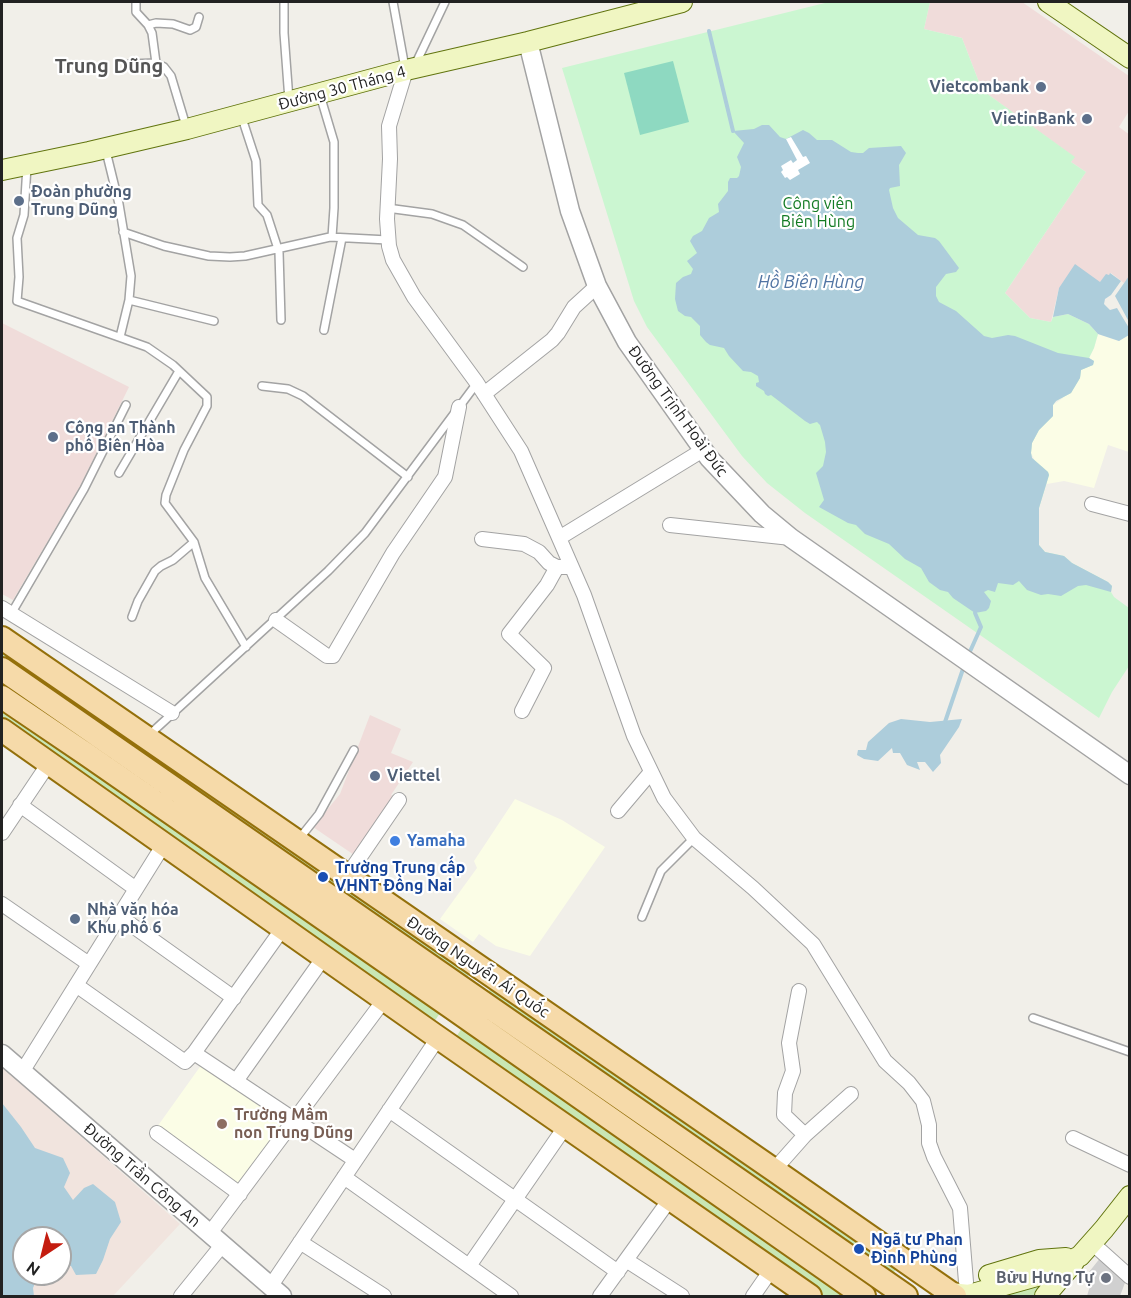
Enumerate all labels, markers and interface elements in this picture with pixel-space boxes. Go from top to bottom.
district label: Trung Dũng [55,54,163,78]
street label: Đường 30 Tháng 4 [276,62,408,114]
place label: Vietcombank [929,77,1029,97]
marker: Vietcombank [1034,80,1048,94]
place label: VietinBank [991,109,1075,129]
marker: VietinBank [1080,112,1094,126]
place label: Đoàn phường Trung Dũng [31,182,132,220]
marker: Đoàn phường Trung Dũng [12,194,26,208]
park label: Công viên Biên Hùng [781,194,855,232]
water label: Hồ Biên Hùng [758,271,864,293]
street label: Đường Trịnh Hoài Đức [624,342,732,480]
place label: Công an Thành phố Biên Hòa [65,418,175,456]
marker: Công an Thành phố Biên Hòa [46,430,60,444]
place label: Viettel [387,766,440,786]
marker: Viettel [368,769,382,783]
place label: Yamaha [407,831,465,851]
marker: Yamaha [388,834,402,848]
place label: Trường Trung cấp VHNT Đồng Nai [335,858,465,896]
marker: Trường Trung cấp VHNT Đồng Nai [316,870,330,884]
place label: Nhà văn hóa Khu phố 6 [87,900,179,938]
marker: Nhà văn hóa Khu phố 6 [68,912,82,926]
street label: Đường Nguyễn Ái Quốc [403,912,553,1022]
place label: Trường Mầm non Trung Dũng [234,1105,353,1143]
marker: Trường Mầm non Trung Dũng [215,1117,229,1131]
street label: Đường Trần Công An [80,1119,204,1231]
north arrow [12,1226,72,1286]
place label: Ngã tư Phan Đình Phùng [871,1230,963,1268]
marker: Ngã tư Phan Đình Phùng [852,1242,866,1256]
text: N [23,1258,43,1280]
place label: Bửu Hưng Tự [996,1268,1094,1288]
marker: Bửu Hưng Tự [1099,1271,1113,1285]

